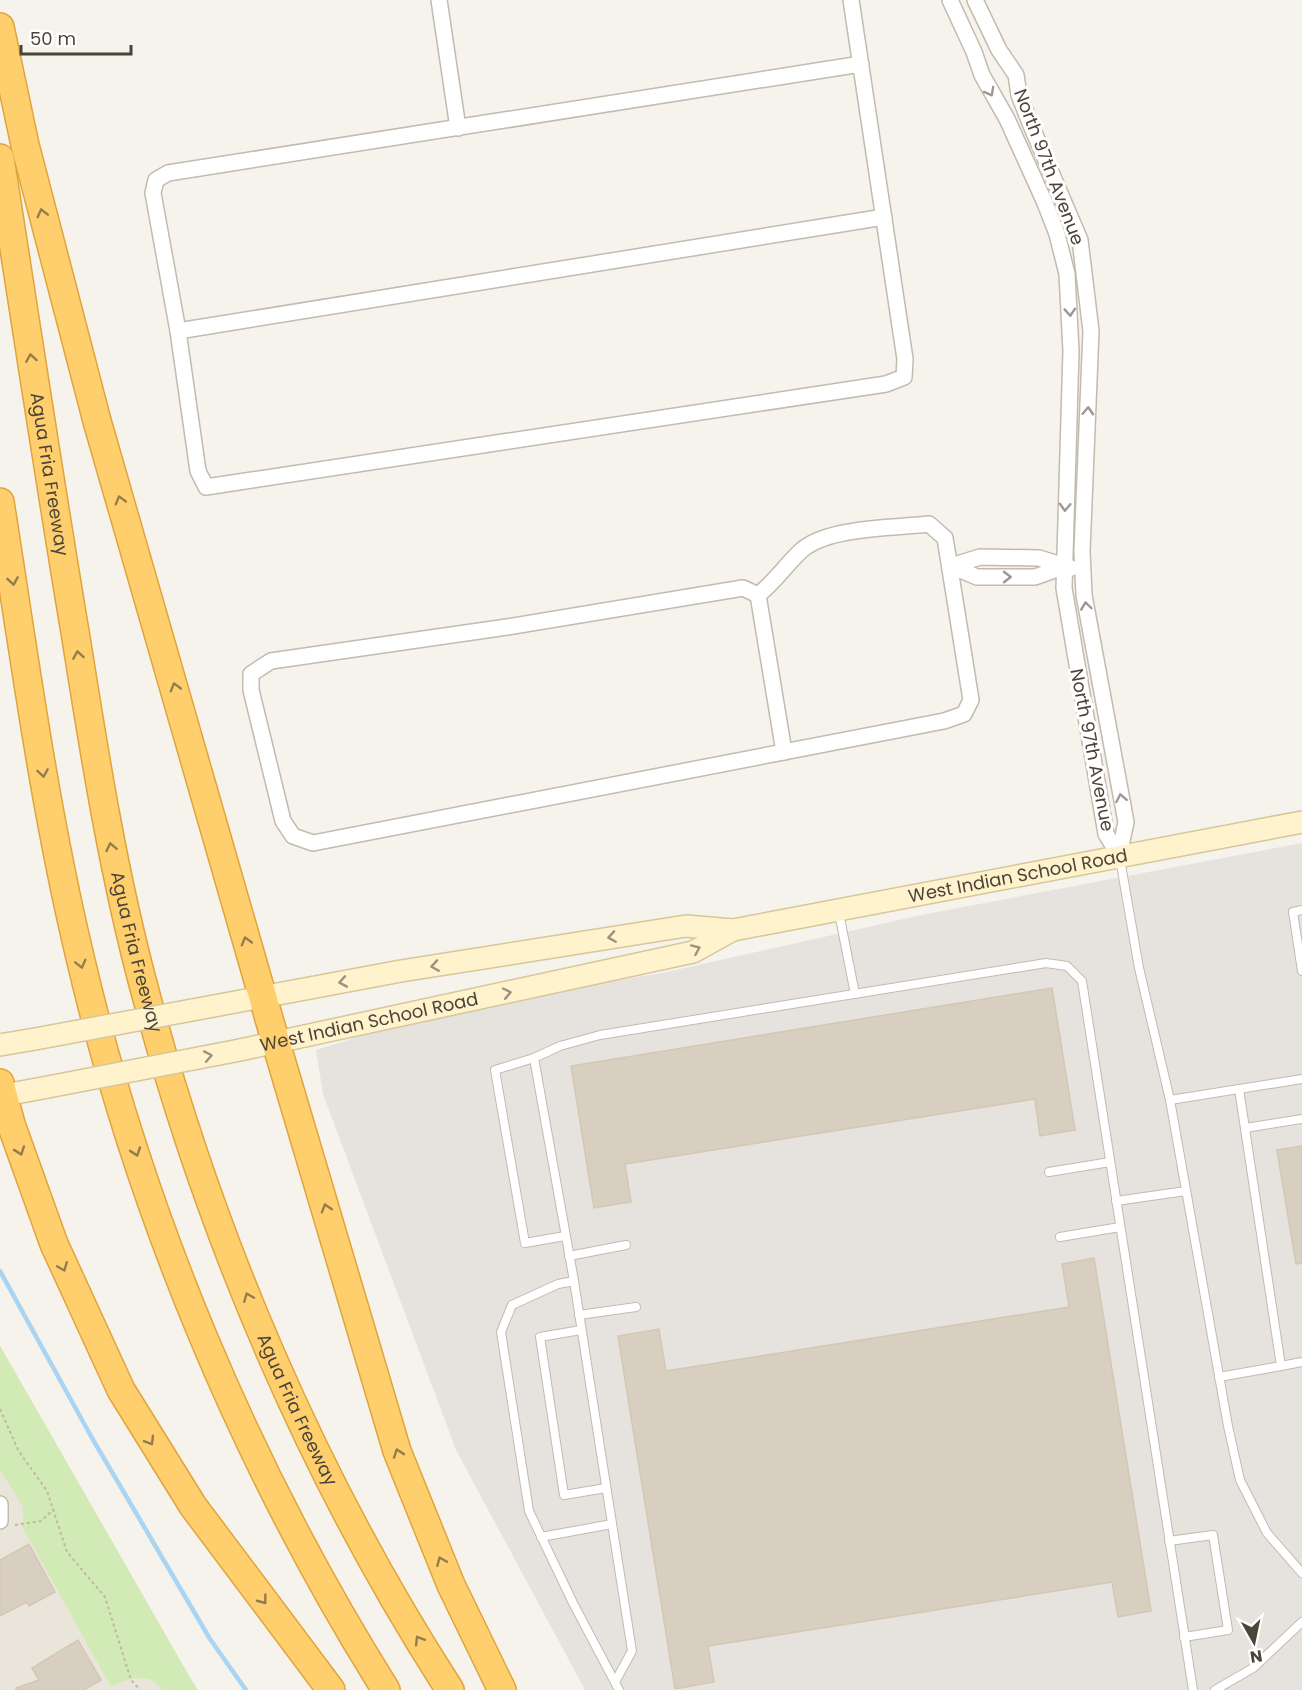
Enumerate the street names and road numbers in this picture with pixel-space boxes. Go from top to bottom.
street label: North 97th Avenue [1008,85,1091,249]
street label: Agua Fria Freeway [25,391,75,558]
street label: North 97th Avenue [1064,666,1121,833]
street label: West Indian School Road [906,842,1130,908]
street label: Agua Fria Freeway [105,869,169,1036]
street label: West Indian School Road [257,986,480,1057]
street label: Agua Fria Freeway [251,1330,344,1490]

